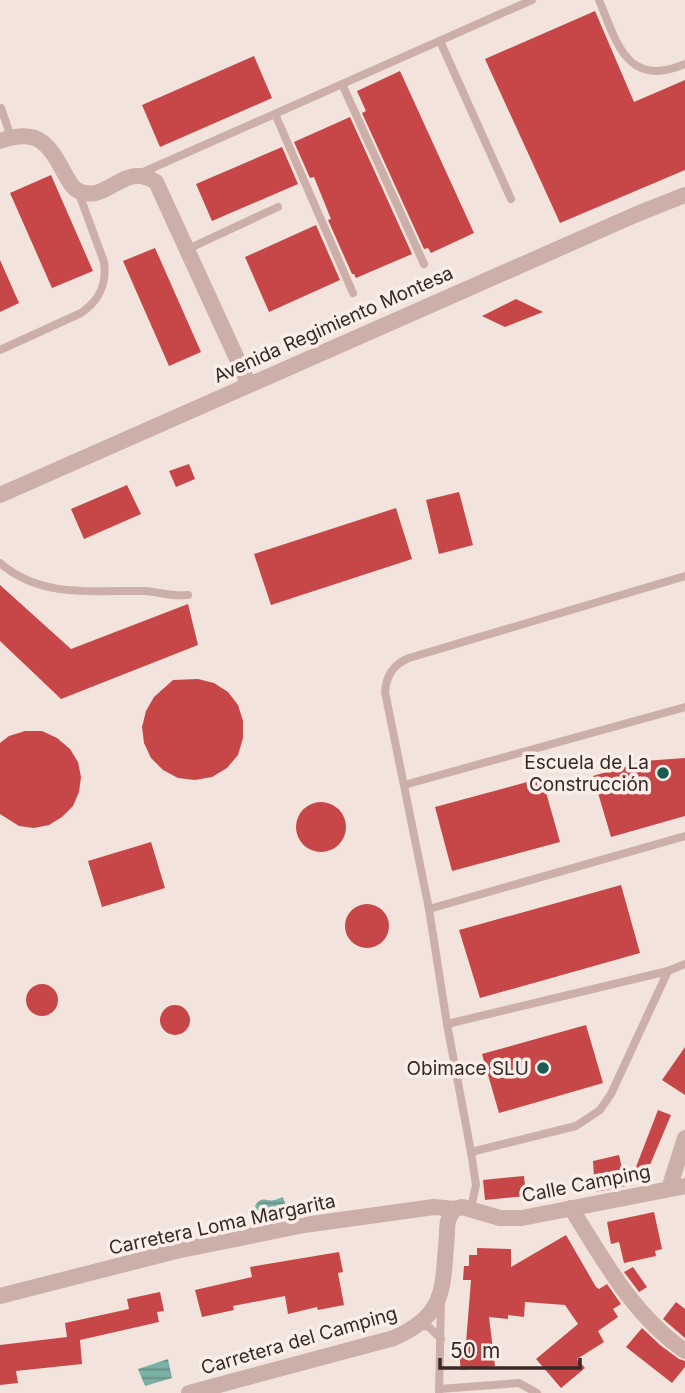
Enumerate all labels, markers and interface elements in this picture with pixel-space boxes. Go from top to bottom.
street label: Avenida Regimiento Montesa [210,261,457,388]
place label: Escuela de La Construcción [524,751,649,796]
marker: Escuela de La Construcción [655,765,671,781]
place label: Obimace SLU [407,1057,529,1080]
marker: Obimace SLU [535,1060,551,1076]
street label: Calle Camping [520,1160,652,1207]
street label: Carretera Loma Margarita [107,1189,337,1260]
street label: Carretera del Camping [198,1301,400,1380]
scale bar [440,1326,580,1370]
text: 50 m [450,1338,500,1363]

